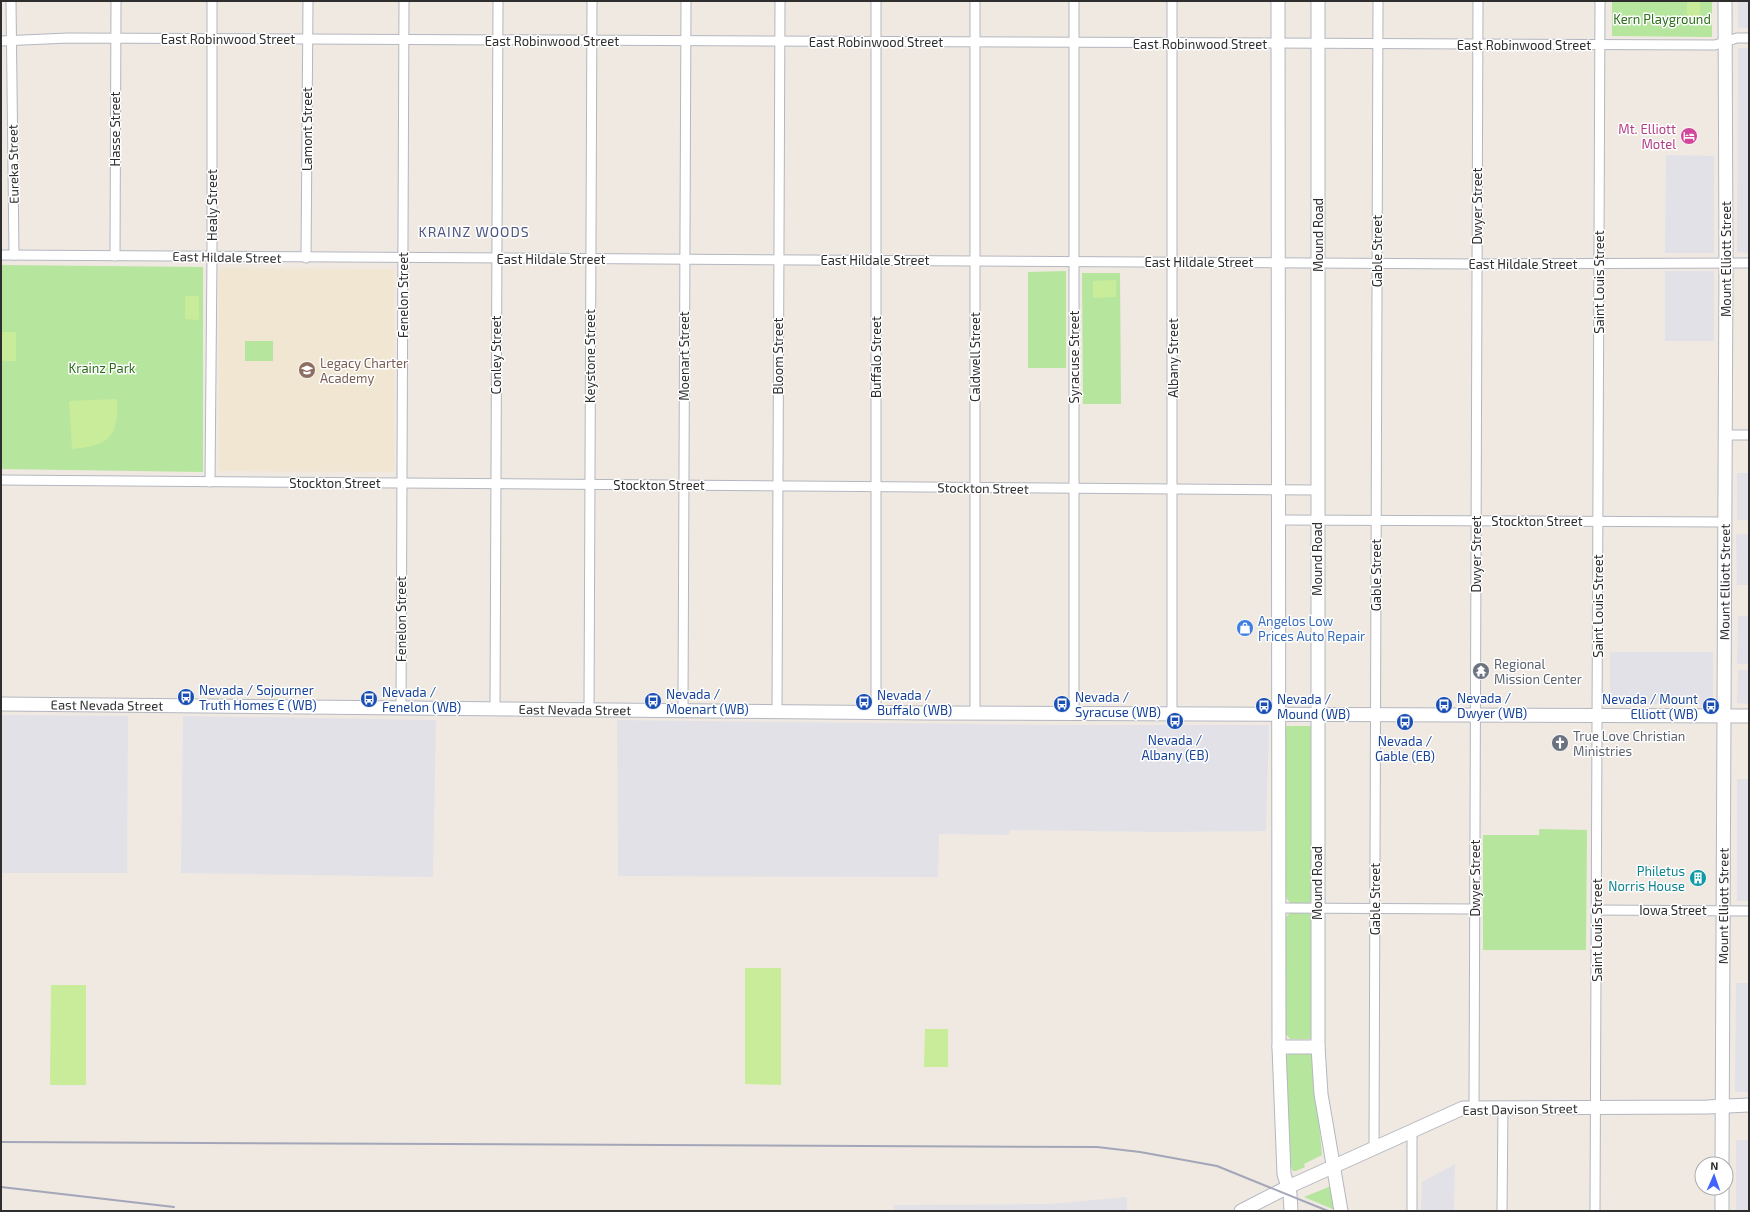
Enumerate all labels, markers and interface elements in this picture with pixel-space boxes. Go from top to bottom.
park label: Kern Playground [1613,11,1711,27]
street label: East Robinwood Street [161,31,295,47]
street label: East Robinwood Street [485,33,619,49]
street label: East Robinwood Street [809,34,943,50]
street label: East Robinwood Street [1133,36,1267,52]
street label: East Robinwood Street [1457,37,1591,53]
street label: Lamont Street [299,87,315,171]
street label: Hasse Street [107,91,123,167]
place label: Mt. Elliott Motel [1618,121,1676,152]
street label: Eureka Street [4,124,22,204]
hotel icon: Mt. Elliott Motel [1679,126,1699,146]
street label: Dwyer Street [1469,167,1485,245]
street label: Healy Street [204,169,220,241]
street label: Mound Road [1310,198,1326,272]
street label: Mount Elliott Street [1718,201,1734,317]
street label: Gable Street [1369,215,1385,287]
district label: KRAINZ WOODS [418,223,530,240]
street label: Saint Louis Street [1591,230,1607,334]
street label: East Hildale Street [172,248,282,266]
street label: East Hildale Street [496,251,606,267]
street label: Fenelon Street [395,252,411,338]
street label: East Hildale Street [820,252,930,268]
street label: East Hildale Street [1144,254,1254,270]
street label: East Hildale Street [1468,256,1578,272]
street label: Keystone Street [582,309,598,403]
street label: Moenart Street [676,311,692,401]
street label: Syracuse Street [1066,311,1082,403]
street label: Caldwell Street [967,312,983,402]
street label: Conley Street [488,316,504,394]
street label: Buffalo Street [868,316,884,398]
street label: Bloom Street [770,317,786,395]
street label: Albany Street [1165,318,1181,398]
place label: Legacy Charter Academy [320,355,408,386]
park label: Krainz Park [69,360,136,376]
school or university icon: Legacy Charter Academy [297,360,317,380]
street label: Stockton Street [289,475,381,491]
street label: Stockton Street [613,477,705,493]
street label: Stockton Street [937,479,1029,497]
street label: Stockton Street [1491,513,1583,529]
street label: Dwyer Street [1468,515,1484,593]
street label: Mound Road [1309,522,1325,596]
street label: Mount Elliott Street [1716,524,1733,640]
street label: Gable Street [1368,539,1384,611]
street label: Saint Louis Street [1590,554,1606,658]
street label: Fenelon Street [393,576,409,662]
place label: Angelos Low Prices Auto Repair [1258,613,1365,644]
shop icon: Angelos Low Prices Auto Repair [1235,618,1255,638]
place label: Regional Mission Center [1494,656,1582,687]
temple icon: Regional Mission Center [1471,661,1491,681]
place label: Nevada / Sojourner Truth Homes E (WB) [199,682,317,713]
place label: Nevada / Fenelon (WB) [382,684,461,715]
place label: Nevada / Moenart (WB) [666,686,749,717]
bus stop icon: Nevada / Sojourner Truth Homes E (WB) [176,687,196,707]
place label: Nevada / Buffalo (WB) [877,687,952,718]
bus stop icon: Nevada / Fenelon (WB) [359,689,379,709]
place label: Nevada / Syracuse (WB) [1075,689,1161,720]
place label: Nevada / Dwyer (WB) [1457,690,1527,721]
bus stop icon: Nevada / Moenart (WB) [643,691,663,711]
place label: Nevada / Mound (WB) [1277,691,1350,722]
place label: Nevada / Mount Elliott (WB) [1602,691,1698,722]
bus stop icon: Nevada / Buffalo (WB) [854,692,874,712]
bus stop icon: Nevada / Syracuse (WB) [1052,694,1072,714]
bus stop icon: Nevada / Dwyer (WB) [1434,695,1454,715]
street label: East Nevada Street [51,696,163,714]
bus stop icon: Nevada / Mound (WB) [1254,696,1274,716]
bus stop icon: Nevada / Mount Elliott (WB) [1701,696,1721,716]
street label: East Nevada Street [519,701,631,718]
bus stop icon: Nevada / Albany (EB) [1165,711,1185,731]
bus stop icon: Nevada / Gable (EB) [1395,712,1415,732]
place label: True Love Christian Ministries [1573,728,1685,759]
place label: Nevada / Albany (EB) [1141,732,1209,763]
place label: Nevada / Gable (EB) [1375,733,1435,764]
church icon: True Love Christian Ministries [1550,733,1570,753]
street label: Dwyer Street [1467,839,1483,917]
street label: Mound Road [1309,846,1325,920]
street label: Mount Elliott Street [1715,848,1731,964]
street label: Gable Street [1367,863,1383,935]
place label: Philetus Norris House [1608,863,1685,894]
building icon: Philetus Norris House [1688,868,1708,888]
street label: Saint Louis Street [1589,878,1605,982]
street label: Iowa Street [1639,902,1707,918]
street label: East Davison Street [1462,1100,1578,1118]
north arrow [1694,1156,1734,1196]
text: N [1710,1159,1719,1172]

